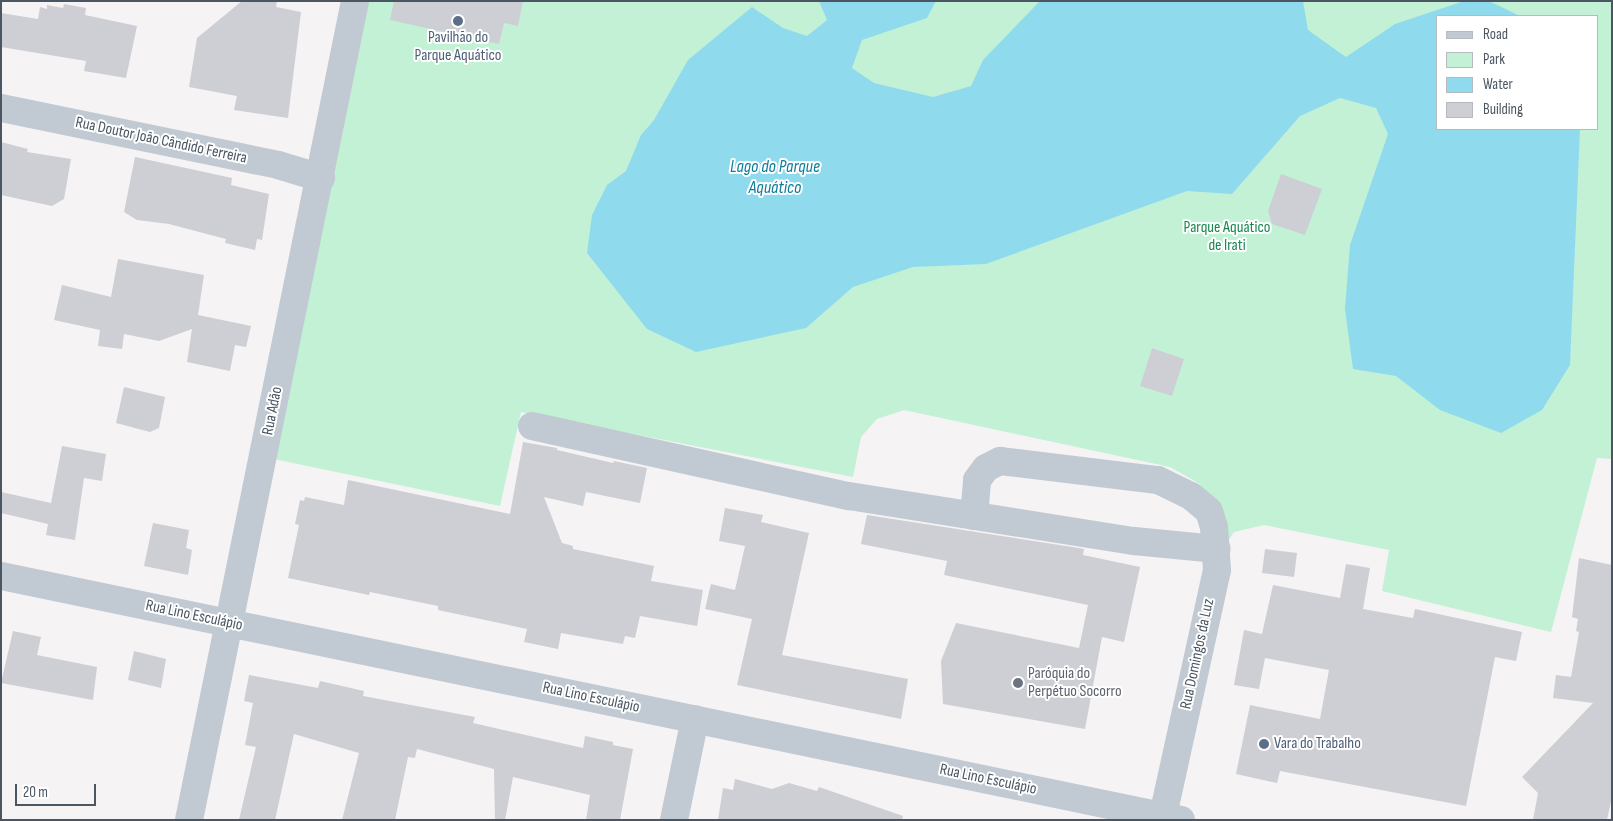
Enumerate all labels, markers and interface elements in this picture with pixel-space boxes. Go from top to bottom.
marker: Pavilhão do Parque Aquático [452,15,464,27]
legend [1436,15,1598,130]
text: Road [1483,25,1508,44]
place label: Pavilhão do Parque Aquático [415,28,501,66]
text: Park [1483,50,1505,69]
text: Water [1483,75,1513,94]
text: Building [1483,100,1523,119]
street label: Rua Doutor João Cândido Ferreira [73,113,249,169]
water label: Lago do Parque Aquático [730,157,820,200]
park label: Parque Aquático de Irati [1184,218,1270,256]
street label: Rua Adão [259,385,287,437]
street label: Rua Lino Esculápio [144,596,244,636]
street label: Rua Domingos da Luz [1177,597,1219,711]
place label: Paróquia do Perpétuo Socorro [1028,664,1122,702]
marker: Paróquia do Perpétuo Socorro [1012,677,1024,689]
street label: Rua Lino Esculápio [541,678,641,718]
place label: Vara do Trabalho [1274,734,1361,754]
marker: Vara do Trabalho [1258,738,1270,750]
street label: Rua Lino Esculápio [938,760,1038,800]
scale bar [18,774,99,806]
text: 20 m [23,783,48,802]

